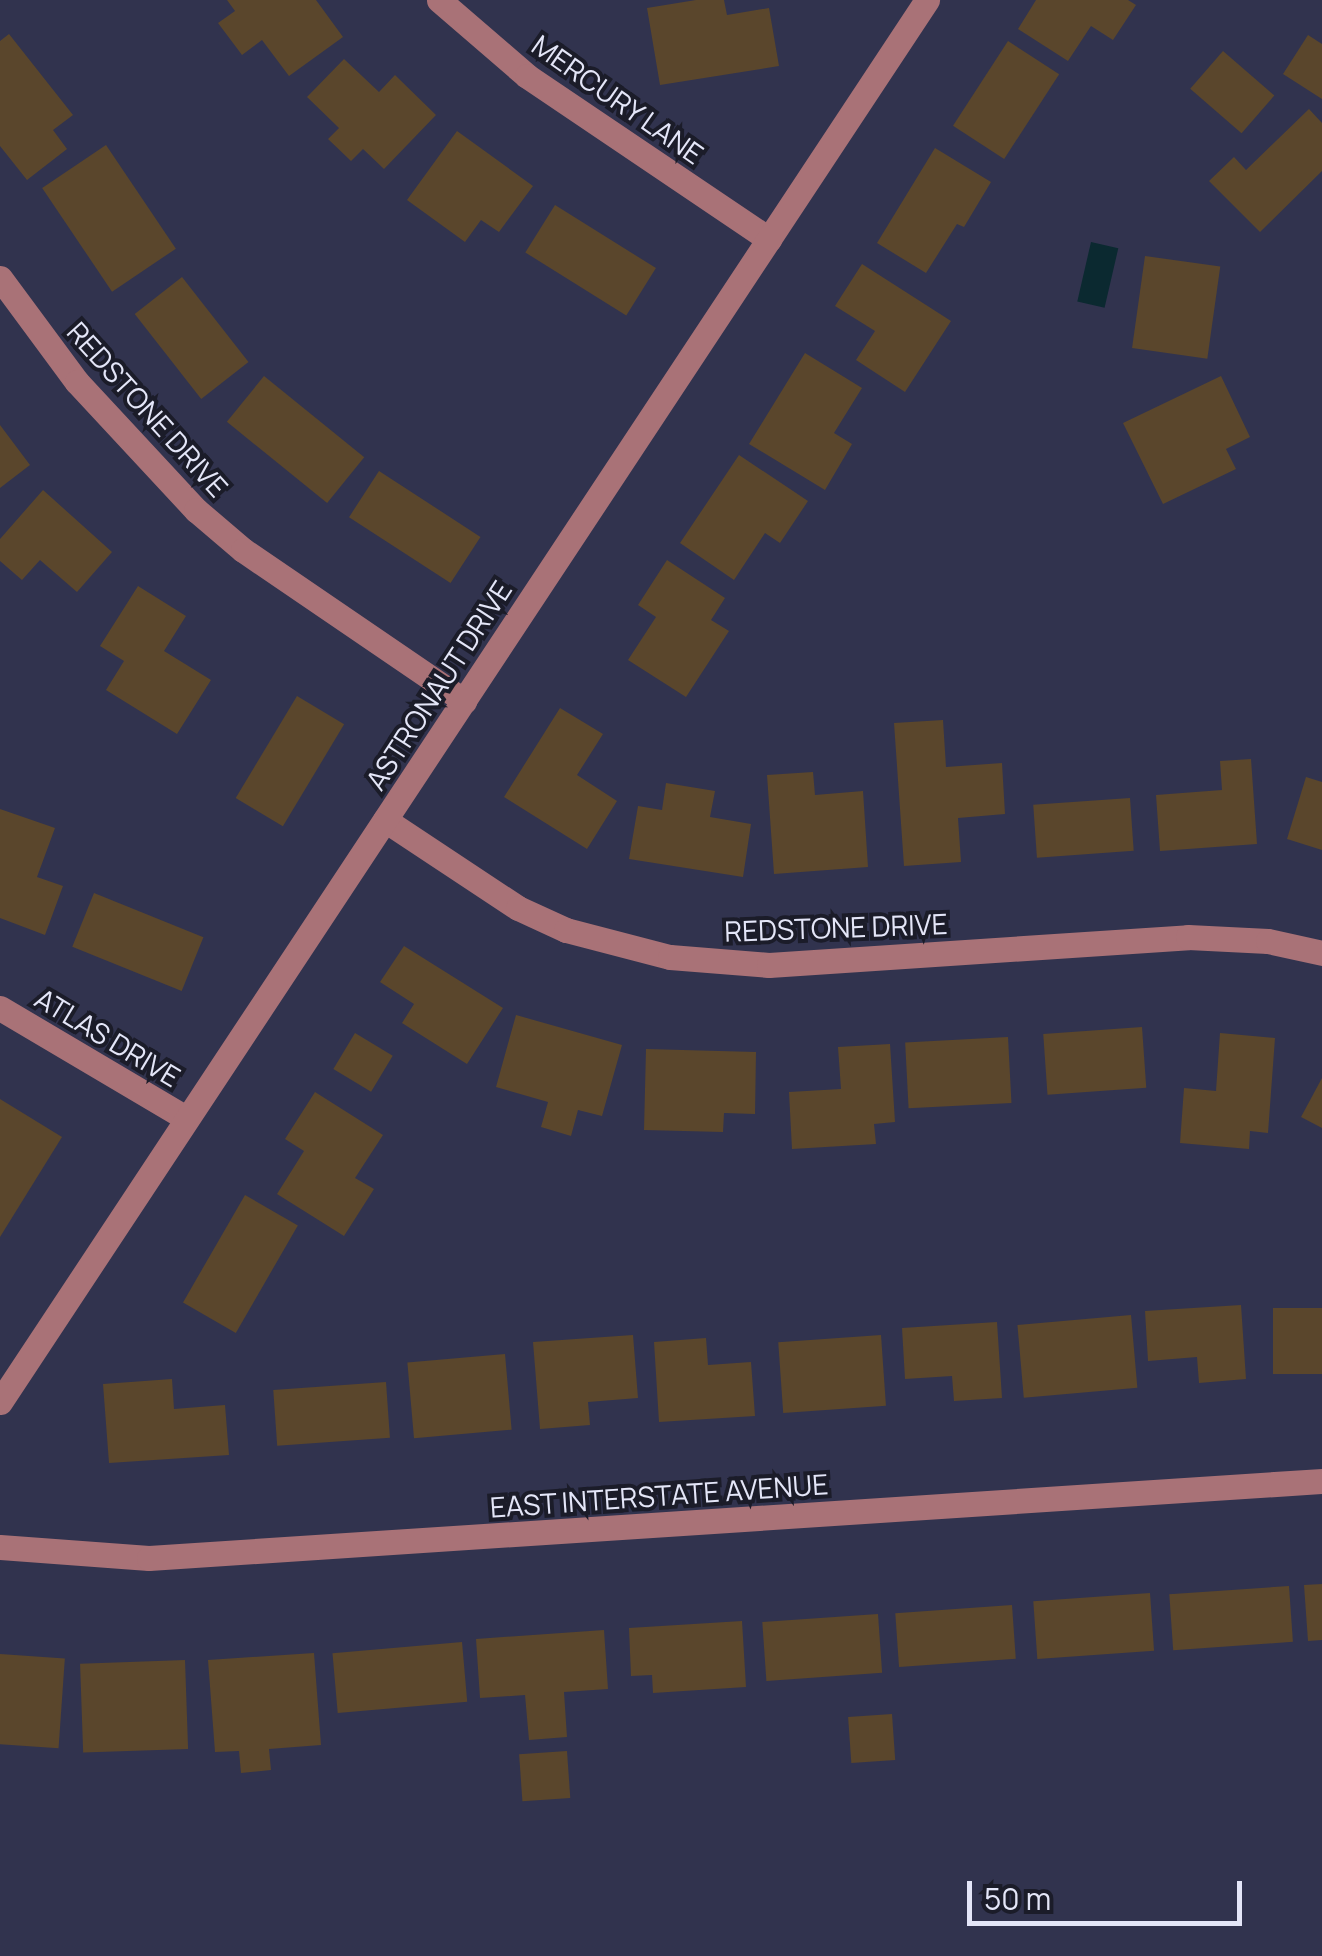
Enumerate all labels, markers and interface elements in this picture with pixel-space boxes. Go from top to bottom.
street label: MERCURY LANE [526,27,710,171]
street label: REDSTONE DRIVE [61,315,235,503]
street label: ASTRONAUT DRIVE [358,574,518,796]
street label: REDSTONE DRIVE [724,906,948,948]
street label: ATLAS DRIVE [30,981,186,1093]
street label: EAST INTERSTATE AVENUE [488,1466,830,1524]
scale bar [972,1861,1247,1923]
text: 50 m [984,1878,1051,1919]

